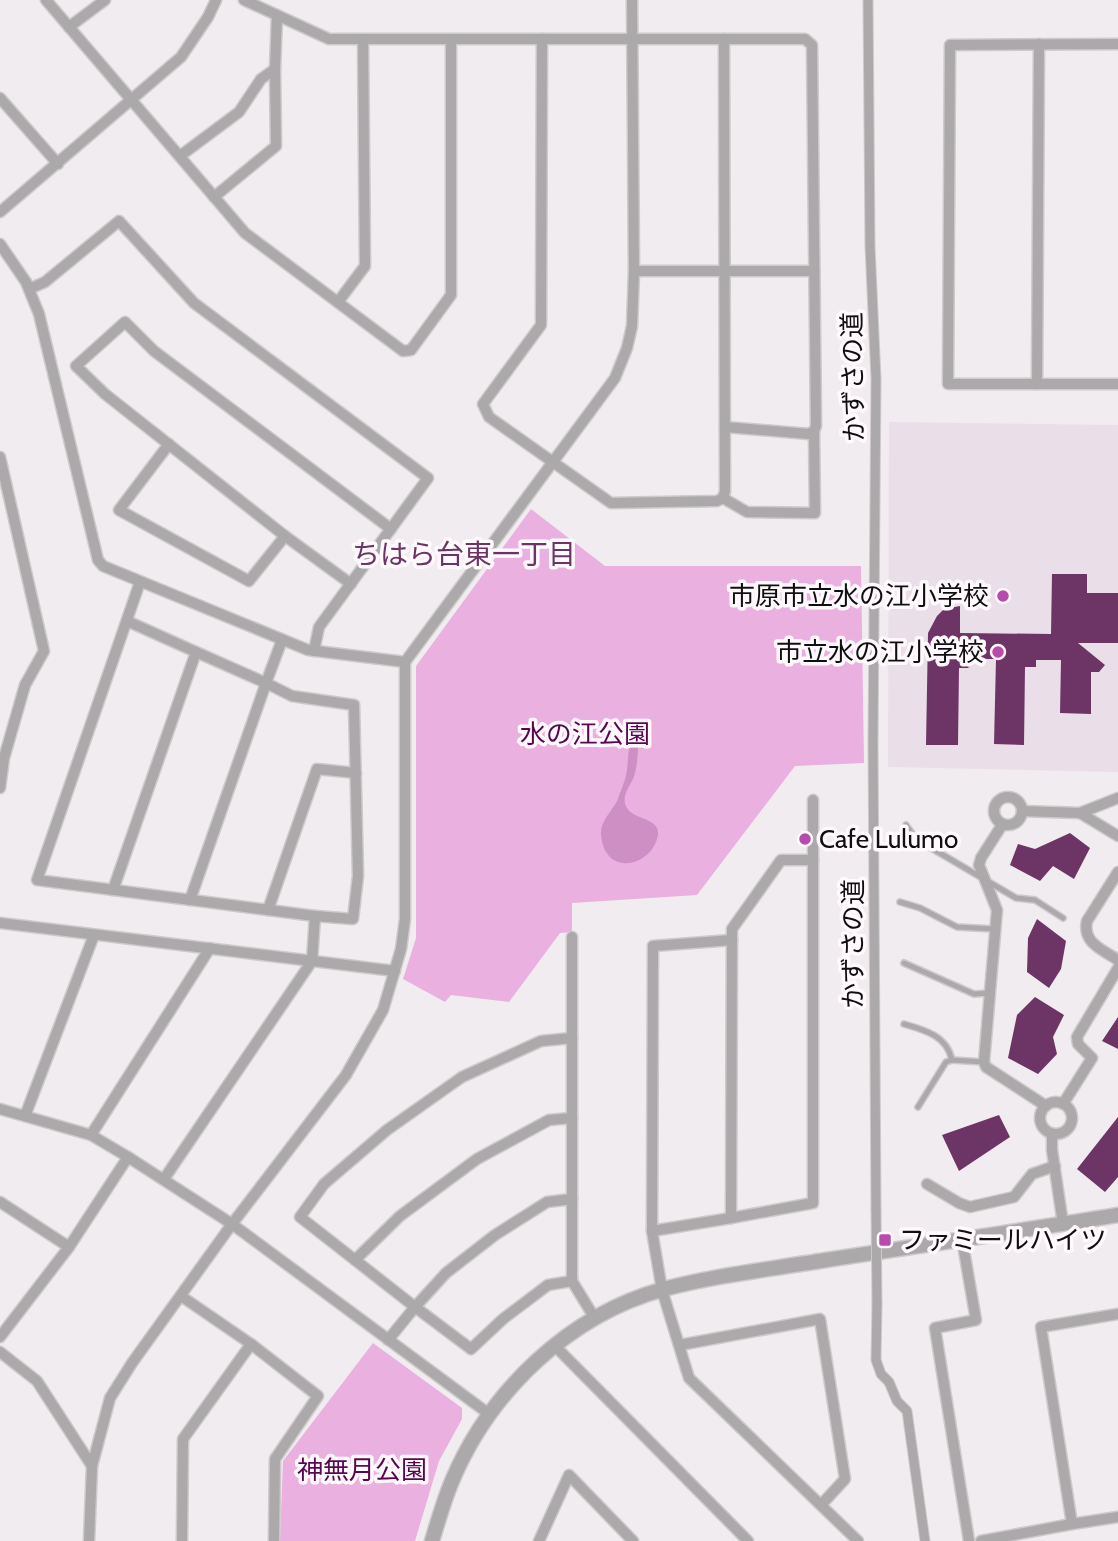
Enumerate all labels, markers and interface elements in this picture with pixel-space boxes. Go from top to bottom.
street label: かずさの道 [836,312,870,442]
district label: ちはら台東一丁目 [352,537,576,571]
place label: 市原市立水の江小学校 [729,580,989,612]
marker: 市原市立水の江小学校 [995,588,1011,604]
place label: 市立水の江小学校 [776,636,984,668]
marker: 市立水の江小学校 [990,644,1006,660]
park label: 水の江公園 [520,718,650,750]
place label: Cafe Lulumo [819,823,958,855]
marker: Cafe Lulumo [797,831,813,847]
street label: かずさの道 [837,879,869,1009]
place label: ファミールハイツ [899,1224,1106,1256]
marker: ファミールハイツ [877,1232,893,1248]
park label: 神無月公園 [297,1454,427,1486]

